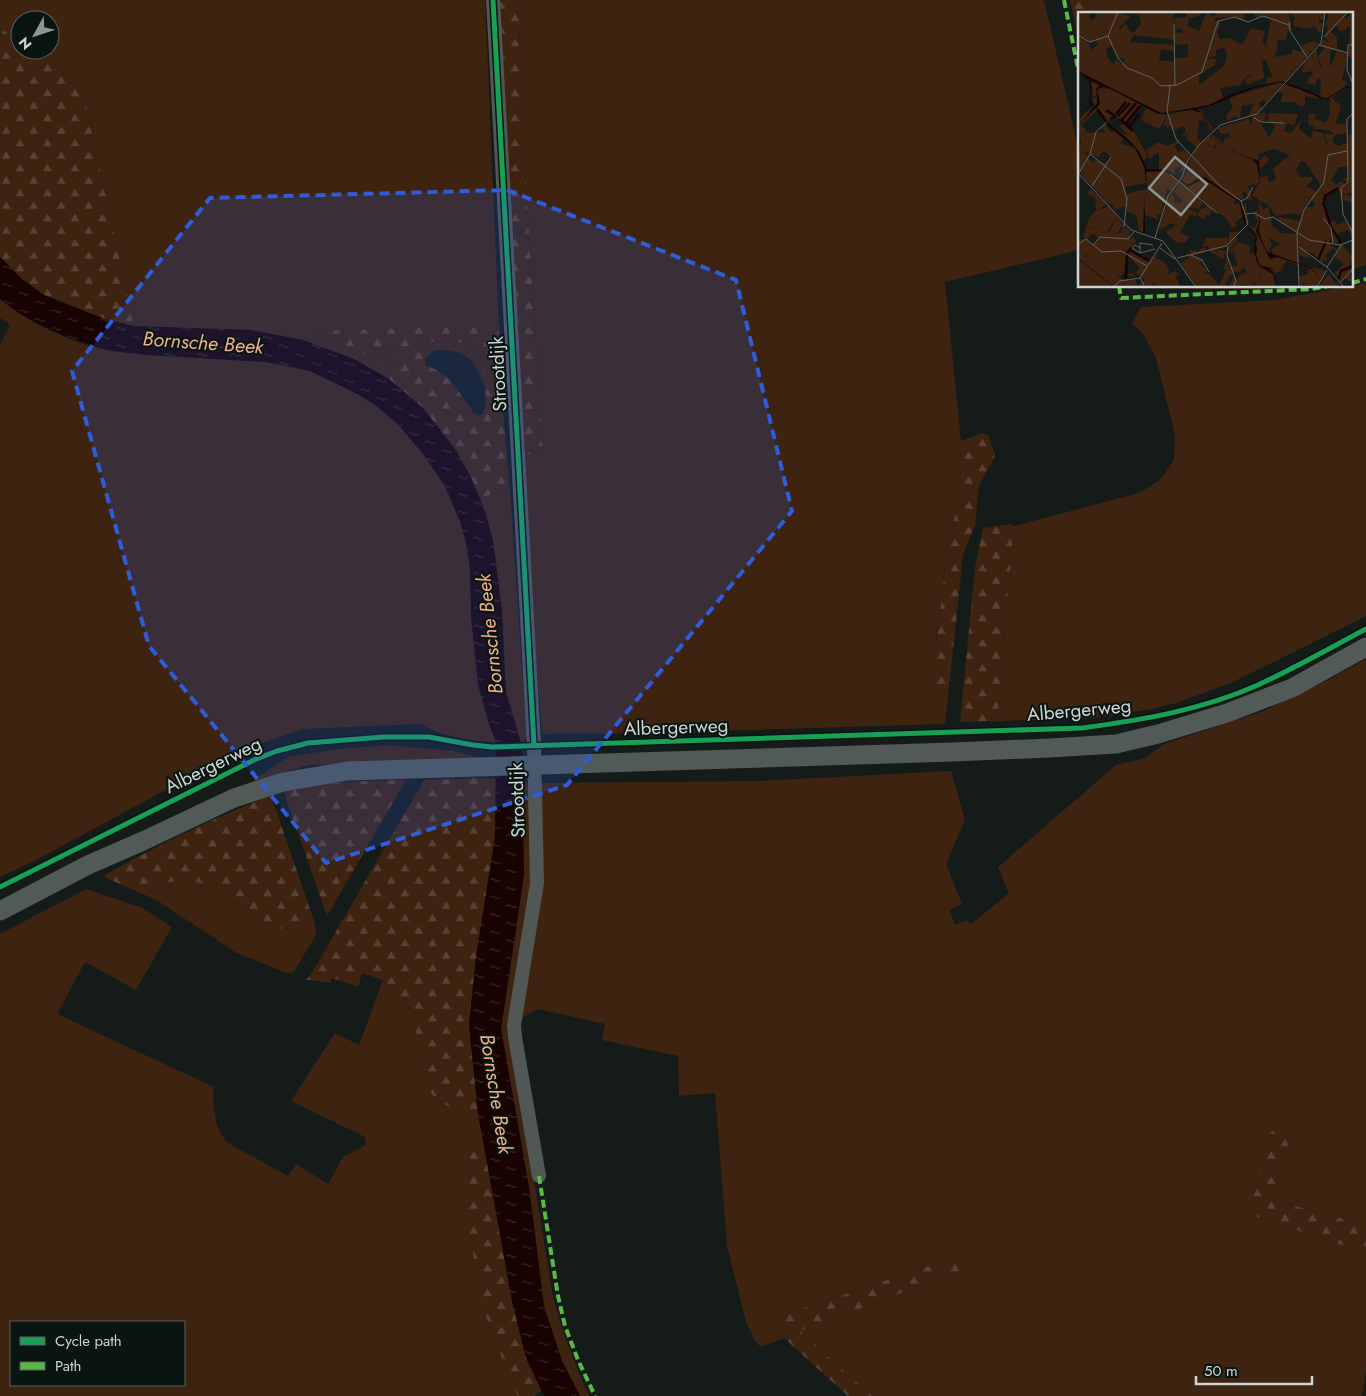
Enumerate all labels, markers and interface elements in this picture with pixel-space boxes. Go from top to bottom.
north arrow [10,10,60,60]
inset map [1078,12,1354,288]
text: N [14,33,36,54]
water label: Bornsche Beek [142,324,266,362]
street label: Strootdijk [483,335,513,412]
water label: Bornsche Beek [469,571,511,696]
street label: Albergerweg [1026,692,1132,728]
street label: Albergerweg [623,712,729,742]
street label: Albergerweg [160,730,266,800]
street label: Strootdijk [502,761,532,838]
water label: Bornsche Beek [472,1032,520,1157]
legend [10,1321,185,1386]
text: Cycle path [55,1330,122,1352]
scale bar [1196,1354,1312,1386]
text: Path [55,1355,81,1377]
text: 50 m [1204,1360,1238,1382]

